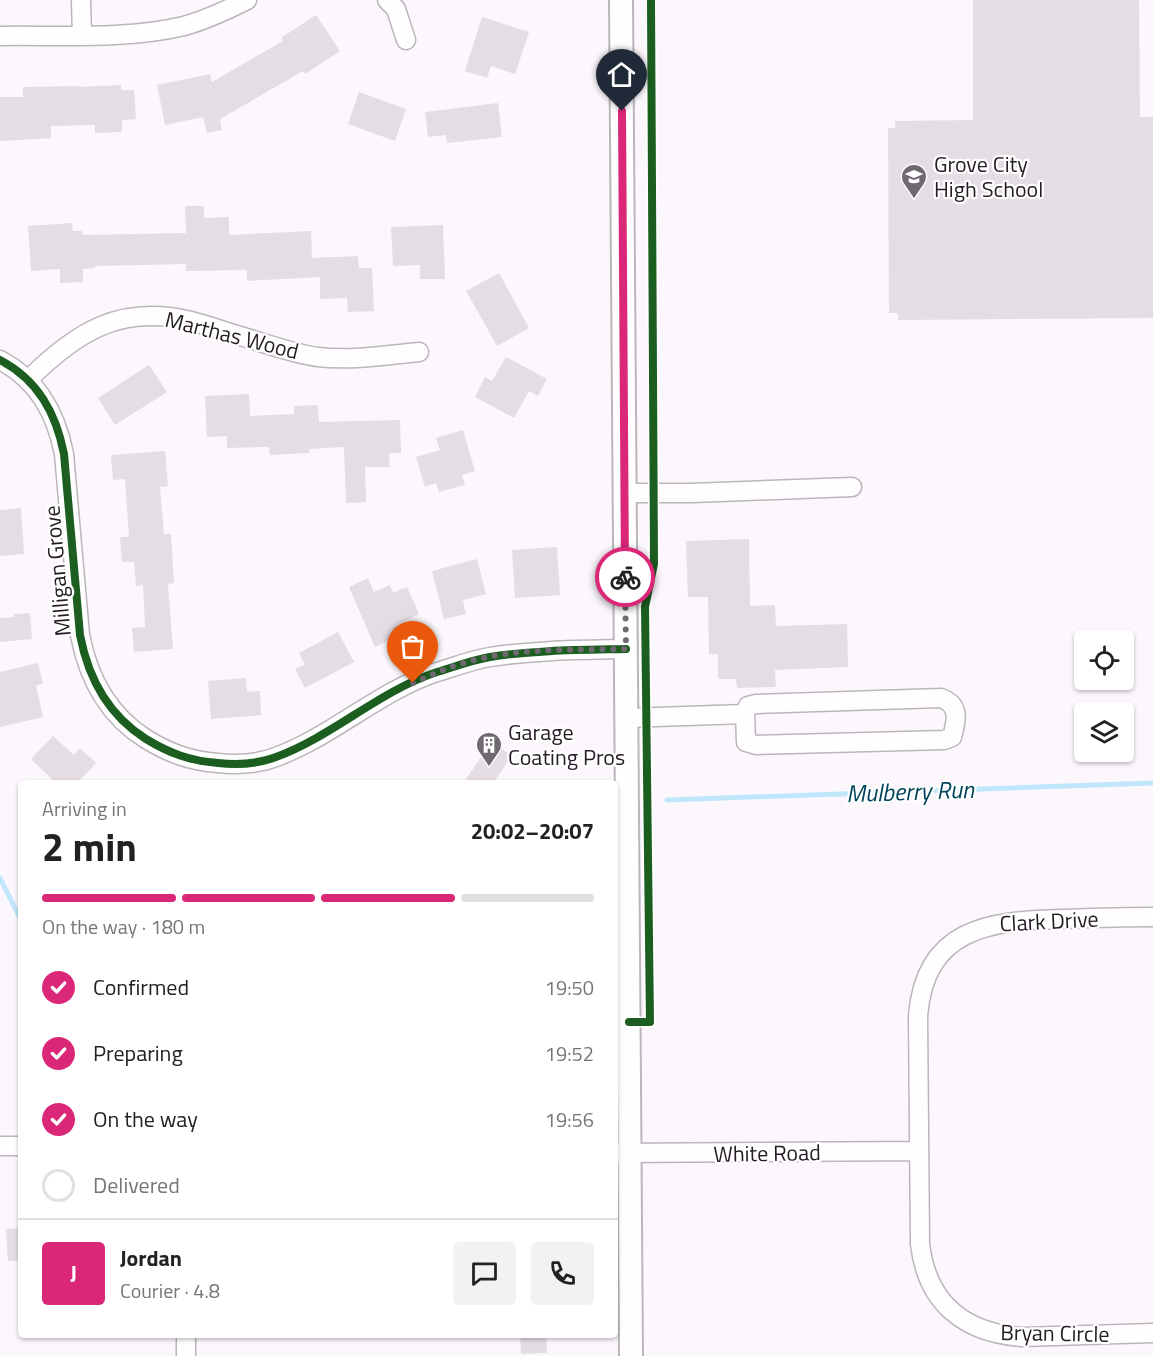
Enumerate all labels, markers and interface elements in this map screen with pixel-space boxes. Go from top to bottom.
pin [596,49,647,111]
icon: home [605,58,638,91]
place label: Grove City High School [934,147,1043,206]
school or university icon: Grove City High School [899,162,929,200]
street label: Marthas Wood [162,302,302,368]
street label: Milligan Grove [34,504,80,638]
courier [595,547,655,607]
icon: bike [609,561,642,594]
pin [387,621,438,683]
icon: bag [396,630,429,663]
map controls [1074,630,1134,762]
button: locate [1074,630,1134,690]
button: layers [1074,702,1134,762]
place label: Garage Coating Pros [508,715,625,774]
building icon: Garage Coating Pros [474,730,504,768]
water label: Mulberry Run [846,771,975,811]
text: Arriving in [42,793,127,824]
text: 20:02–20:07 [471,814,594,848]
text: 2 min [42,817,137,876]
street label: Clark Drive [999,901,1099,941]
text: On the way · 180 m [42,911,205,942]
text: Confirmed [93,970,189,1004]
icon: check [42,971,75,1004]
text: 19:50 [545,972,594,1003]
text: Preparing [93,1036,183,1070]
icon: check [42,1037,75,1070]
text: 19:52 [545,1038,594,1069]
text: On the way [93,1102,198,1136]
icon: check [42,1103,75,1136]
text: 19:56 [545,1104,594,1135]
street label: White Road [713,1135,821,1171]
text: Delivered [93,1168,180,1202]
text: Jordan [120,1241,182,1275]
button: chat [453,1242,516,1305]
button: phone [531,1242,594,1305]
text: J [70,1256,77,1290]
text: Courier · 4.8 [120,1275,220,1306]
street label: Bryan Circle [1000,1315,1110,1351]

